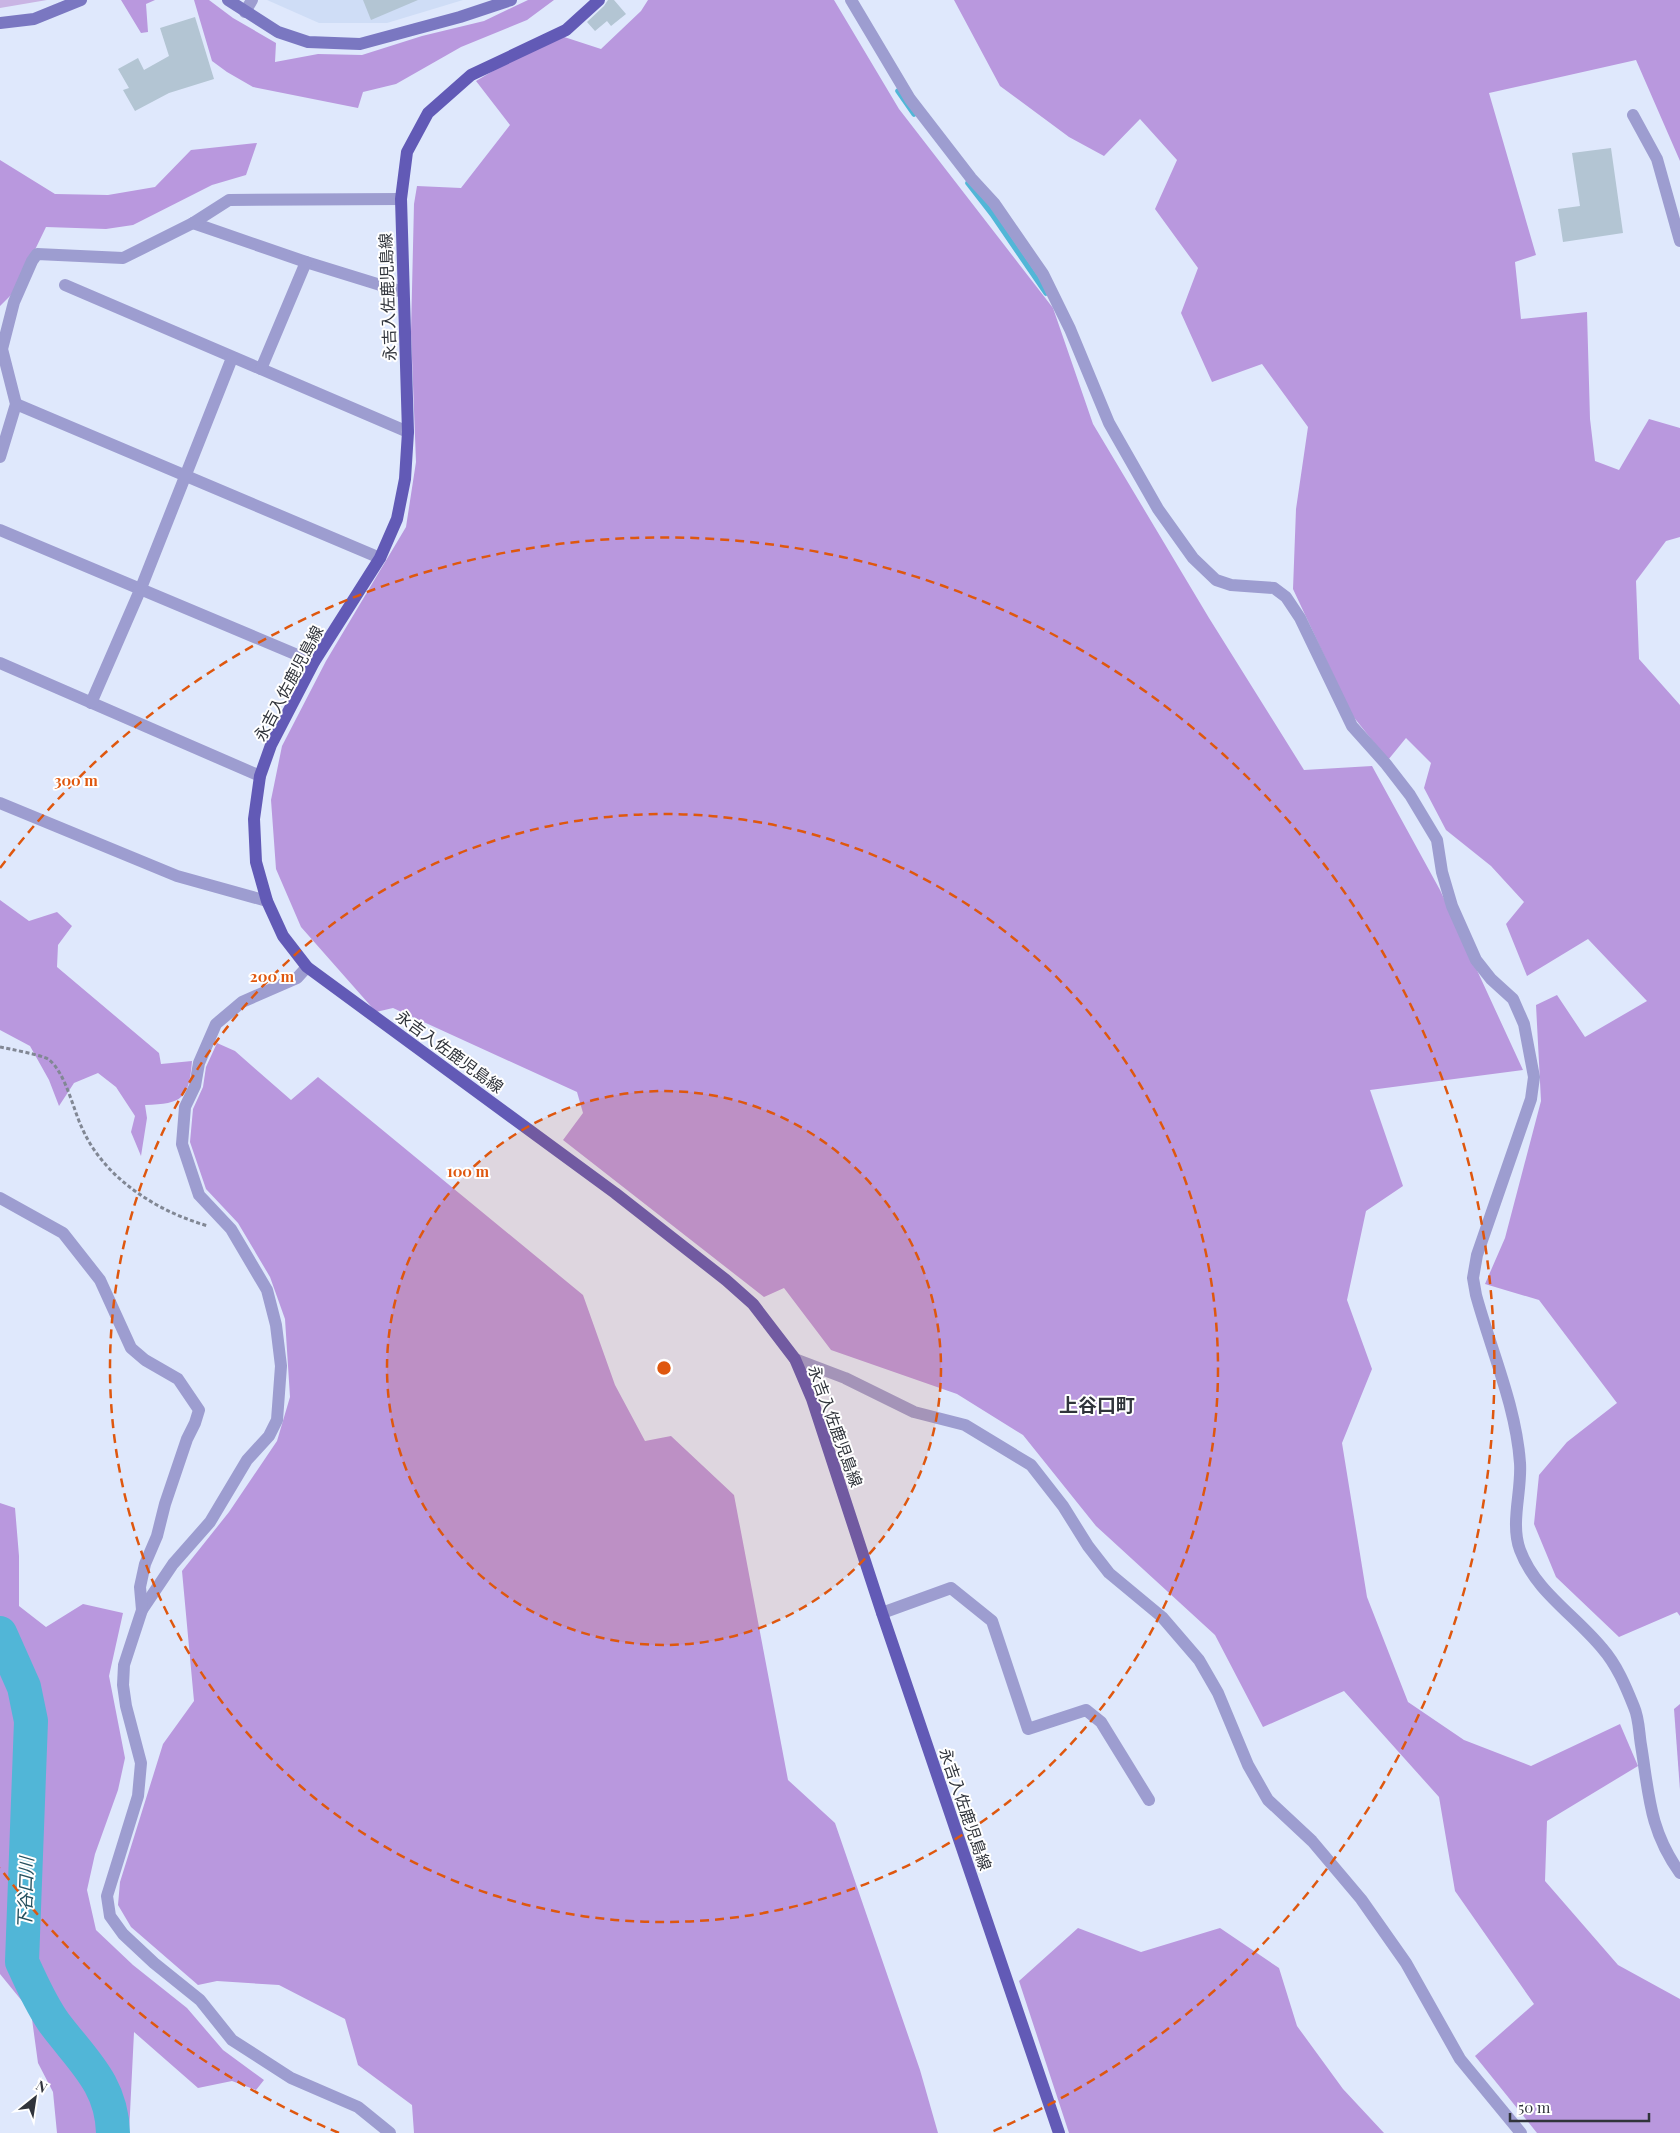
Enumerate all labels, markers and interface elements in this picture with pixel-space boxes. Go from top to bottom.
street label: 永吉入佐鹿児島線 [374,233,400,361]
street label: 永吉入佐鹿児島線 [249,622,327,744]
text: 300 m [54,770,98,790]
text: 200 m [250,966,295,986]
street label: 永吉入佐鹿児島線 [392,1005,508,1097]
text: 100 m [447,1161,490,1181]
centre of rings [655,1359,673,1377]
street label: 永吉入佐鹿児島線 [804,1362,868,1490]
district label: 上谷口町 [1059,1391,1135,1417]
street label: 永吉入佐鹿児島線 [935,1745,997,1873]
water label: 下谷口川 [12,1855,38,1929]
north arrow [10,2073,60,2123]
text: N [33,2076,51,2097]
scale bar [1510,2090,1649,2122]
text: 50 m [1518,2097,1551,2117]

